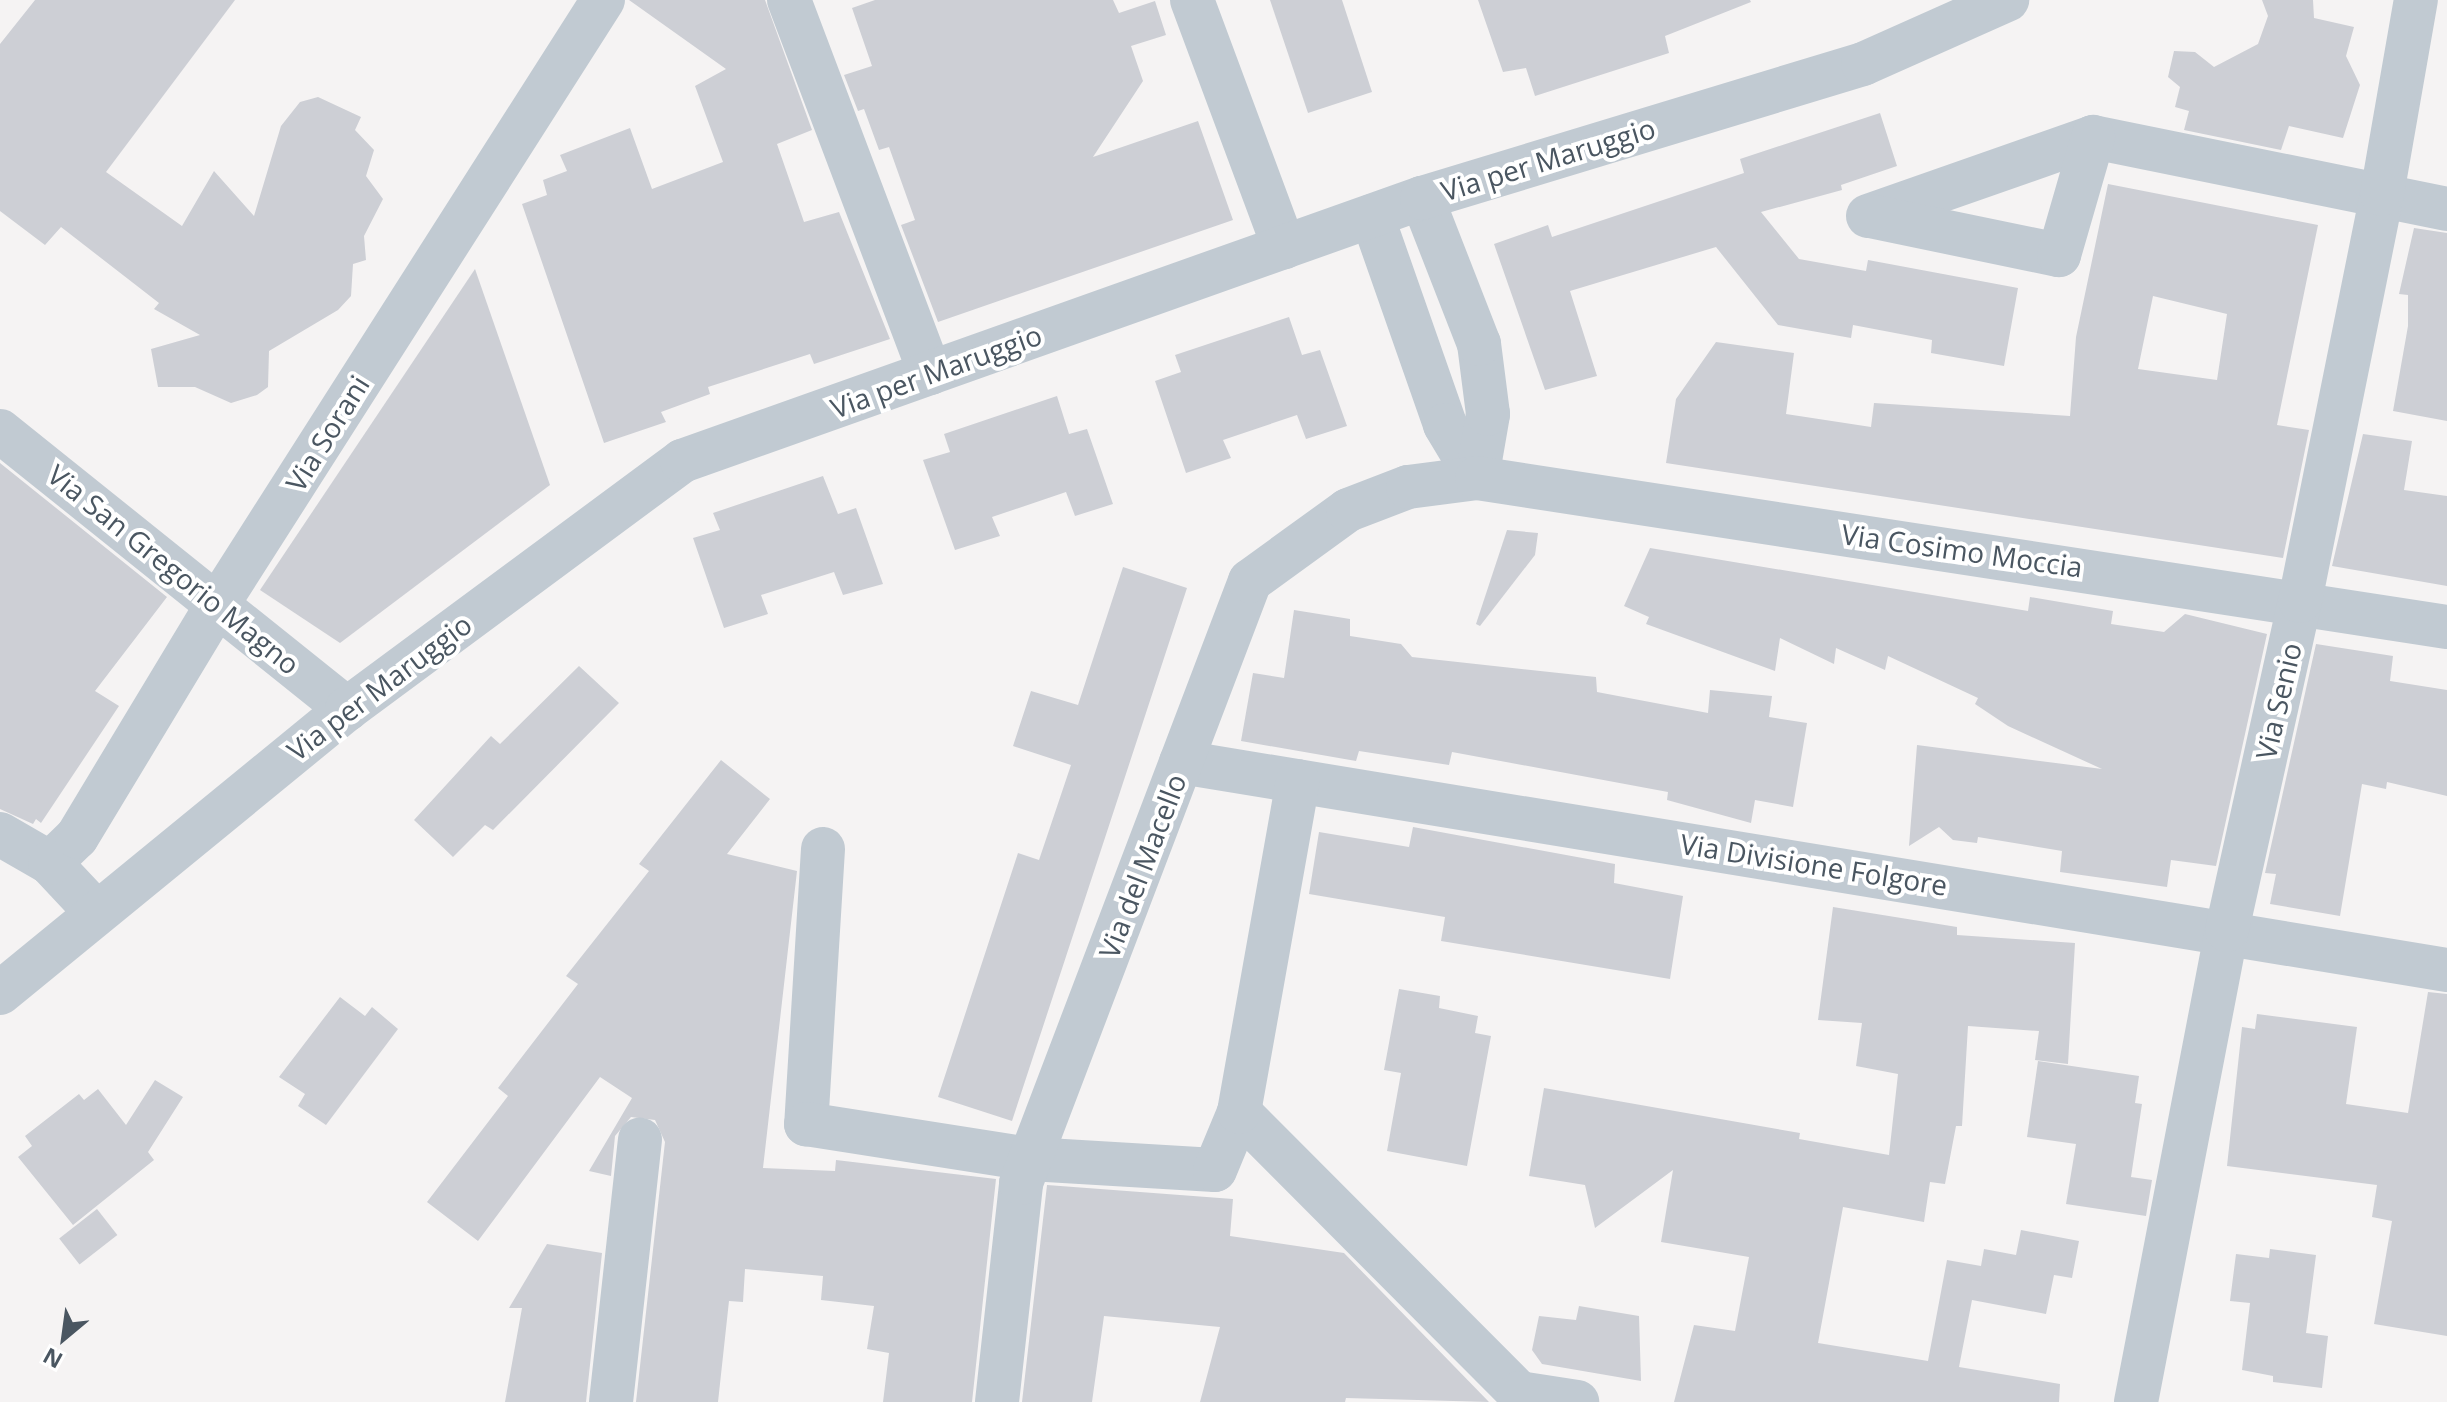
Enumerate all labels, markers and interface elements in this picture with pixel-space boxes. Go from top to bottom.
street label: Via per Maruggio [1437,111,1659,207]
street label: Via per Maruggio [826,317,1046,425]
street label: Via Sorani [278,369,376,497]
street label: Via San Gregorio Magno [41,457,307,681]
street label: Via Cosimo Moccia [1839,516,2085,584]
street label: Via per Maruggio [280,607,478,767]
street label: Via Senio [2248,639,2308,763]
street label: Via del Macello [1091,769,1193,963]
street label: Via Divisione Folgore [1678,826,1950,902]
north arrow [24,1298,104,1378]
text: N [37,1342,67,1376]

